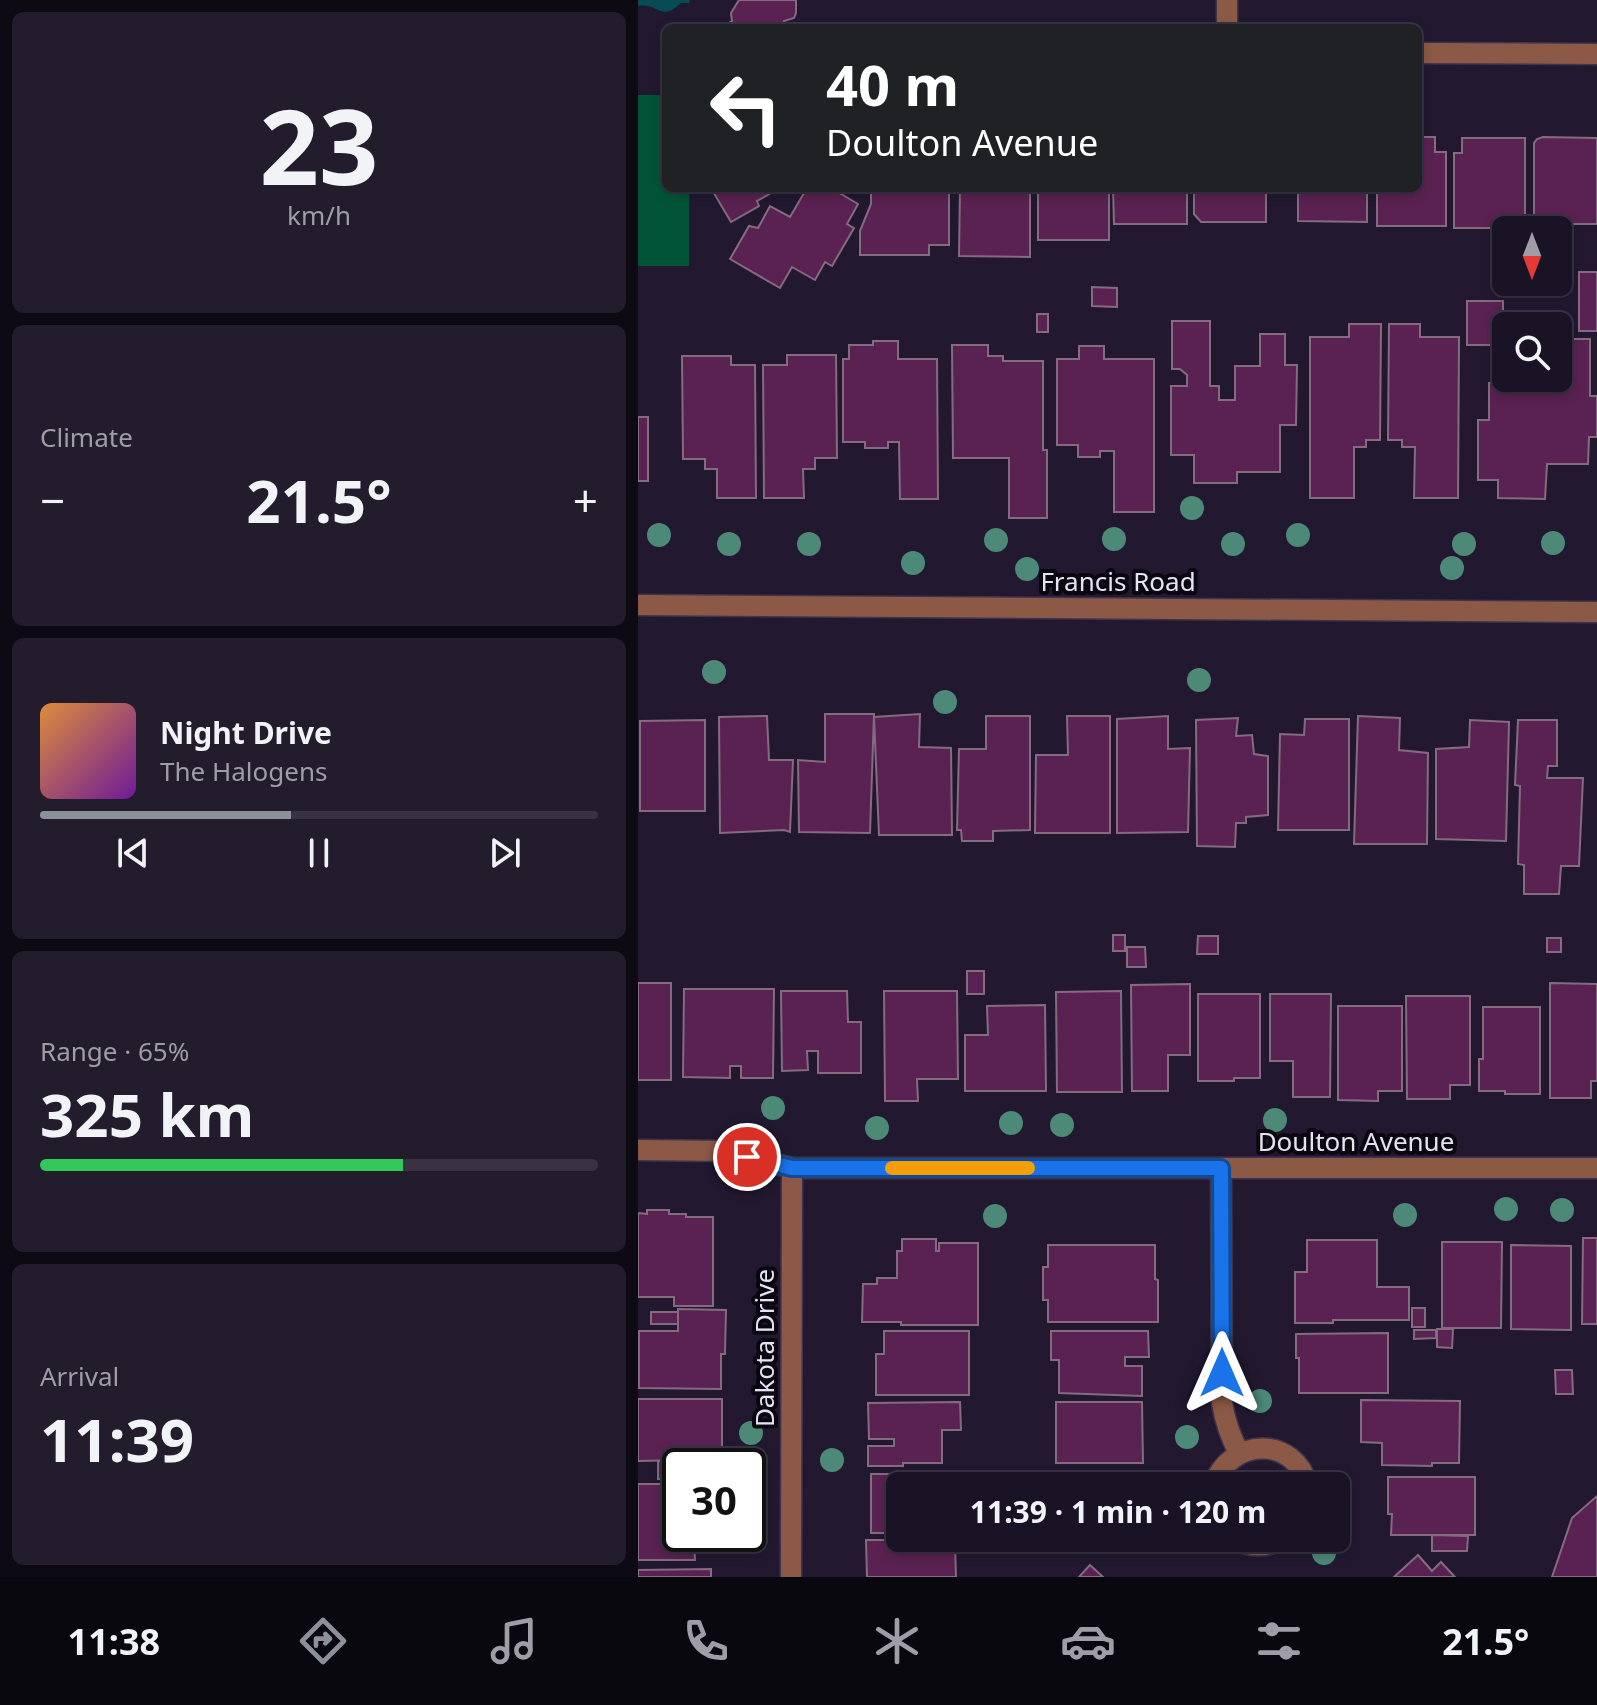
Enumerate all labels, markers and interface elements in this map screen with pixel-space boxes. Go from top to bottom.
text: 40 m [826,46,959,122]
icon: left [694,56,798,160]
text: 23 [260,74,378,215]
text: Doulton Avenue [826,118,1098,167]
text: km/h [287,197,351,233]
north arrow [1492,216,1572,296]
map controls [1492,216,1572,392]
button: search [1492,312,1572,392]
text: Climate [40,419,133,455]
text: 21.5° [246,459,392,541]
text: − [40,470,65,530]
text: + [573,470,598,530]
street label: Francis Road [1040,563,1196,599]
text: Night Drive [160,712,332,753]
text: The Halogens [160,753,327,789]
icon: previous [111,831,155,875]
icon: pause [297,831,341,875]
icon: next [483,831,527,875]
text: Range · 65% [40,1033,189,1069]
text: 325 km [40,1073,254,1155]
pin [713,1123,781,1191]
street label: Doulton Avenue [1258,1123,1454,1159]
icon: arrive [725,1135,769,1179]
street label: Dakota Drive [746,1269,782,1427]
position arrow [1180,1331,1264,1415]
text: Arrival [40,1358,119,1394]
text: 11:39 [40,1398,194,1480]
speed limit sign: 30 [662,1448,766,1552]
text: 11:39 · 1 min · 120 m [970,1491,1266,1532]
icon: directions [295,1613,351,1669]
icon: music [486,1613,542,1669]
icon: phone [678,1613,734,1669]
icon: climate [869,1613,925,1669]
icon: car [1060,1613,1116,1669]
icon: filters [1251,1613,1307,1669]
text: 11:38 [68,1617,160,1666]
text: 21.5° [1442,1617,1529,1666]

